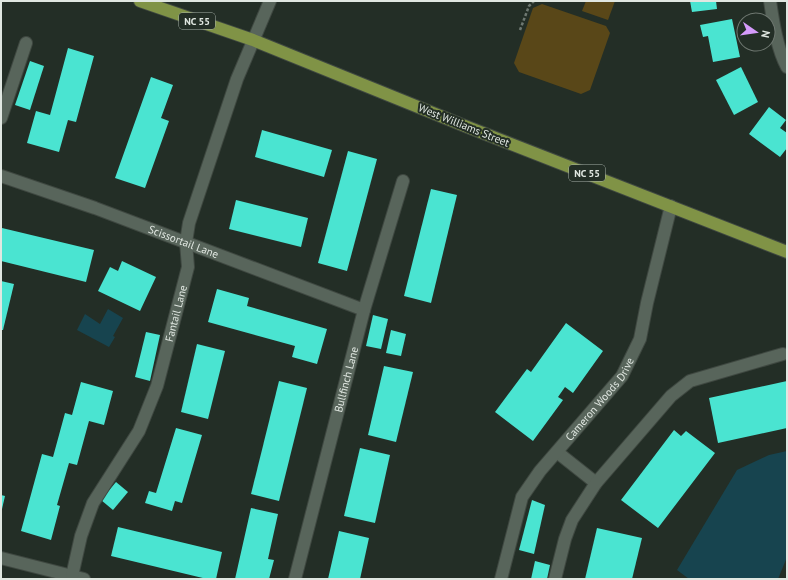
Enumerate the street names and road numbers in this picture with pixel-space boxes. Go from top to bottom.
road number: NC 55 [179,13,215,29]
street label: West Williams Street [416,100,512,150]
road number: NC 55 [569,165,605,181]
street label: Scissortail Lane [147,222,221,261]
street label: Fantail Lane [162,283,190,343]
street label: Bullfinch Lane [331,345,361,414]
street label: Cameron Woods Drive [562,355,637,444]

